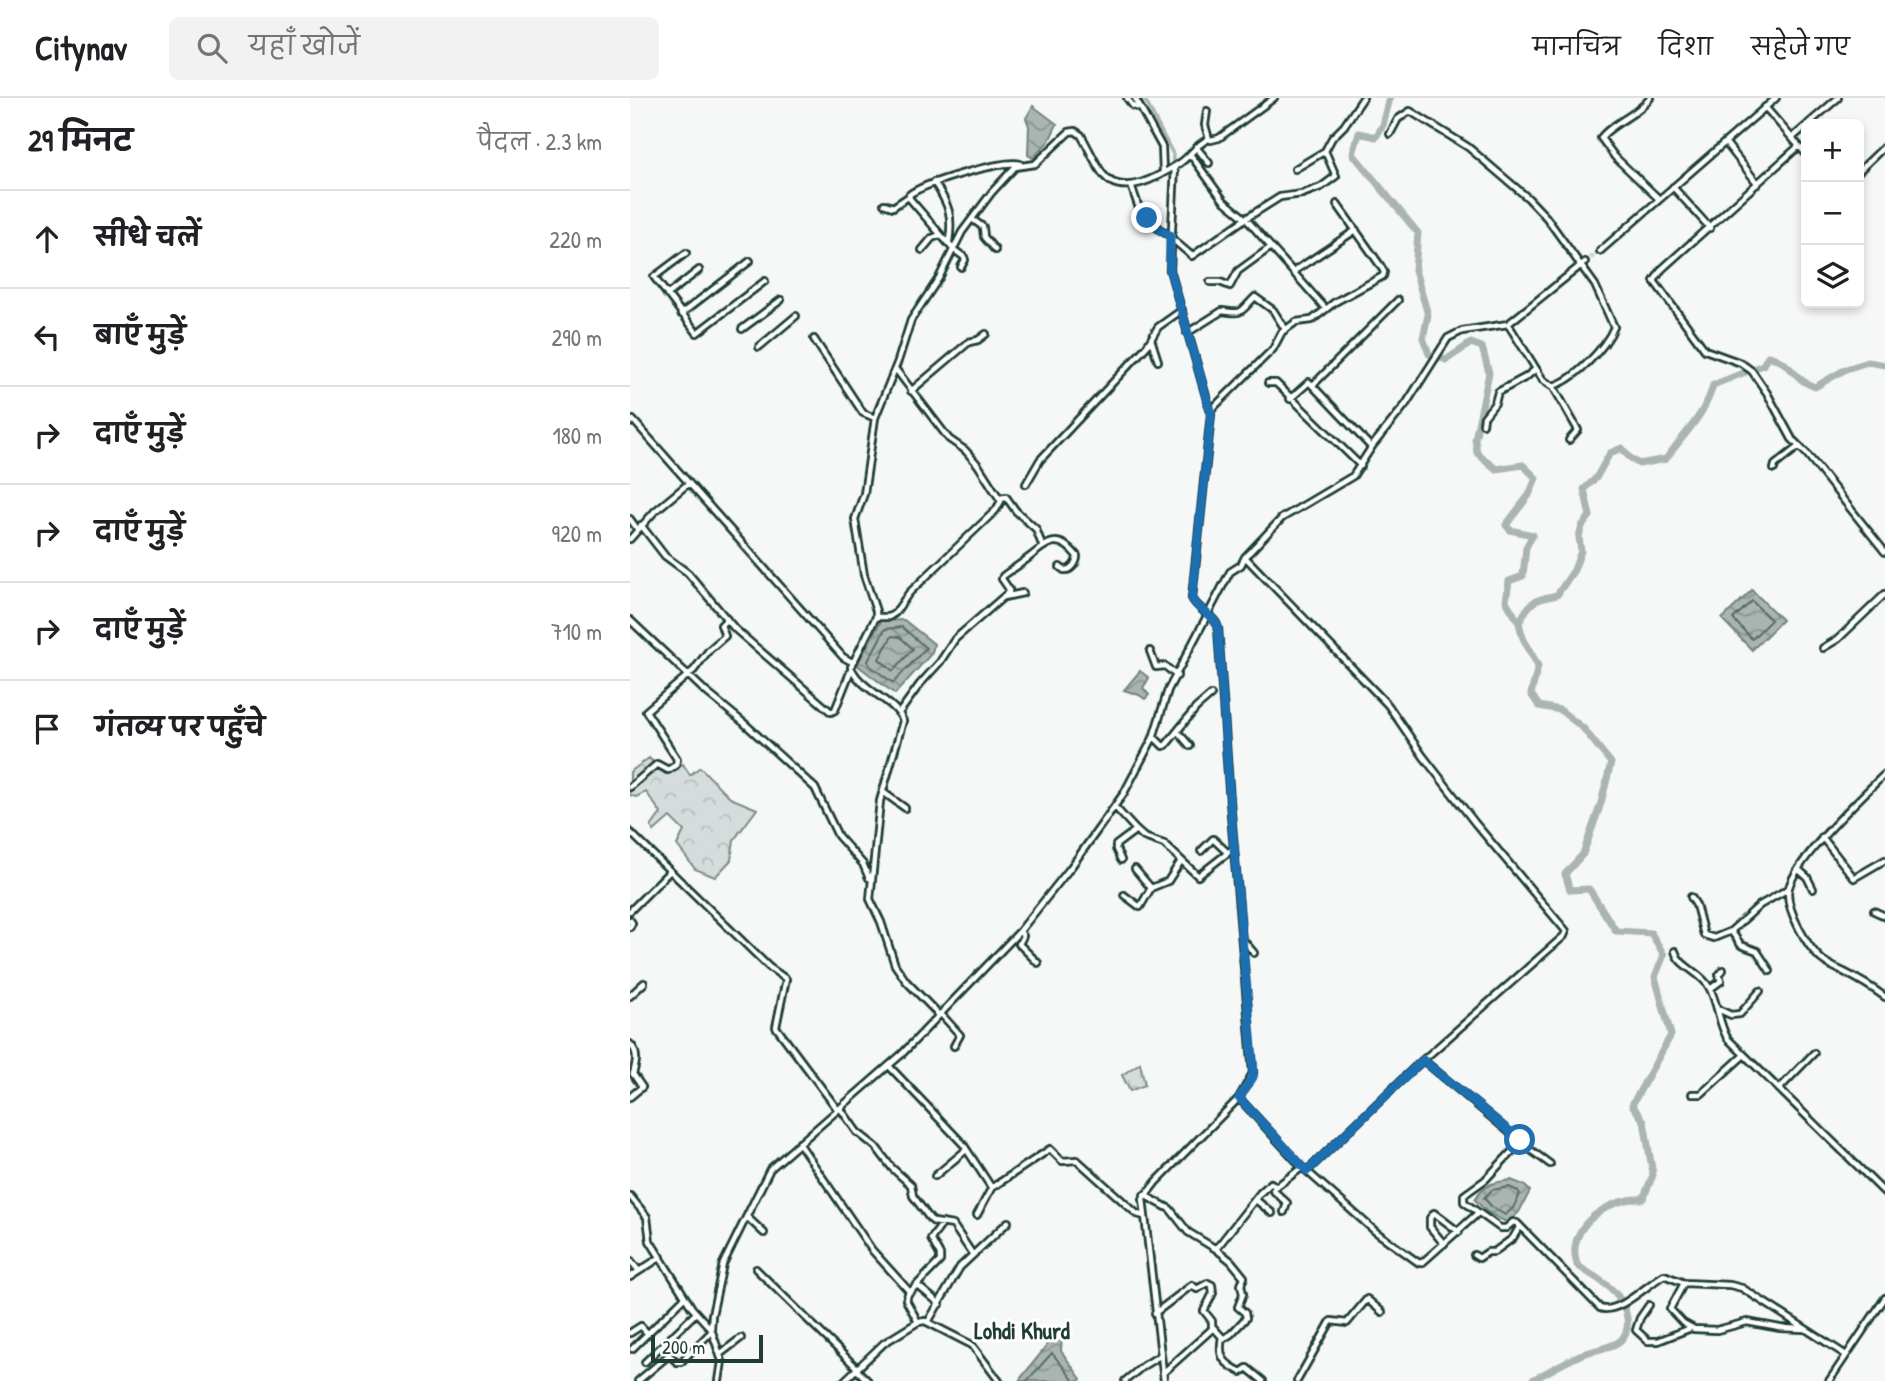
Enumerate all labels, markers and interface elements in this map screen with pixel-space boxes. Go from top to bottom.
search box [169,17,659,80]
text: Citynav [35,26,127,70]
text: यहाँ खोजें [249,28,360,63]
icon: search [193,29,231,67]
text: मानचित्र [1532,30,1621,62]
text: दिशा [1659,30,1713,62]
text: सहेजे गए [1751,30,1850,62]
map controls [1801,119,1864,308]
button: + [1801,119,1864,182]
text: 29 मिनट [28,120,133,160]
text: पैदल · 2.3 km [477,126,602,157]
button: − [1801,182,1864,245]
route end [1131,202,1162,233]
text: सीधे चलें [95,219,201,254]
icon: ahead [28,220,66,258]
text: 220 m [549,224,602,255]
button: layers [1801,245,1864,308]
text: बाएँ मुड़ें [95,317,186,352]
icon: left [28,318,66,356]
text: 290 m [552,322,602,353]
text: दाएँ मुड़ें [95,415,185,450]
icon: right [28,416,66,454]
text: 180 m [552,420,602,451]
text: दाएँ मुड़ें [95,513,185,548]
icon: right [28,514,66,552]
text: 920 m [552,518,602,549]
text: दाएँ मुड़ें [95,611,185,646]
icon: right [28,612,66,650]
text: 710 m [551,616,602,647]
text: गंतव्य पर पहुँचे [95,709,265,744]
icon: arrive [28,710,66,748]
route start [1504,1124,1535,1155]
district label: Lohdi Khurd [974,1315,1070,1346]
scale bar [651,1332,763,1364]
text: 200 m [662,1334,705,1360]

